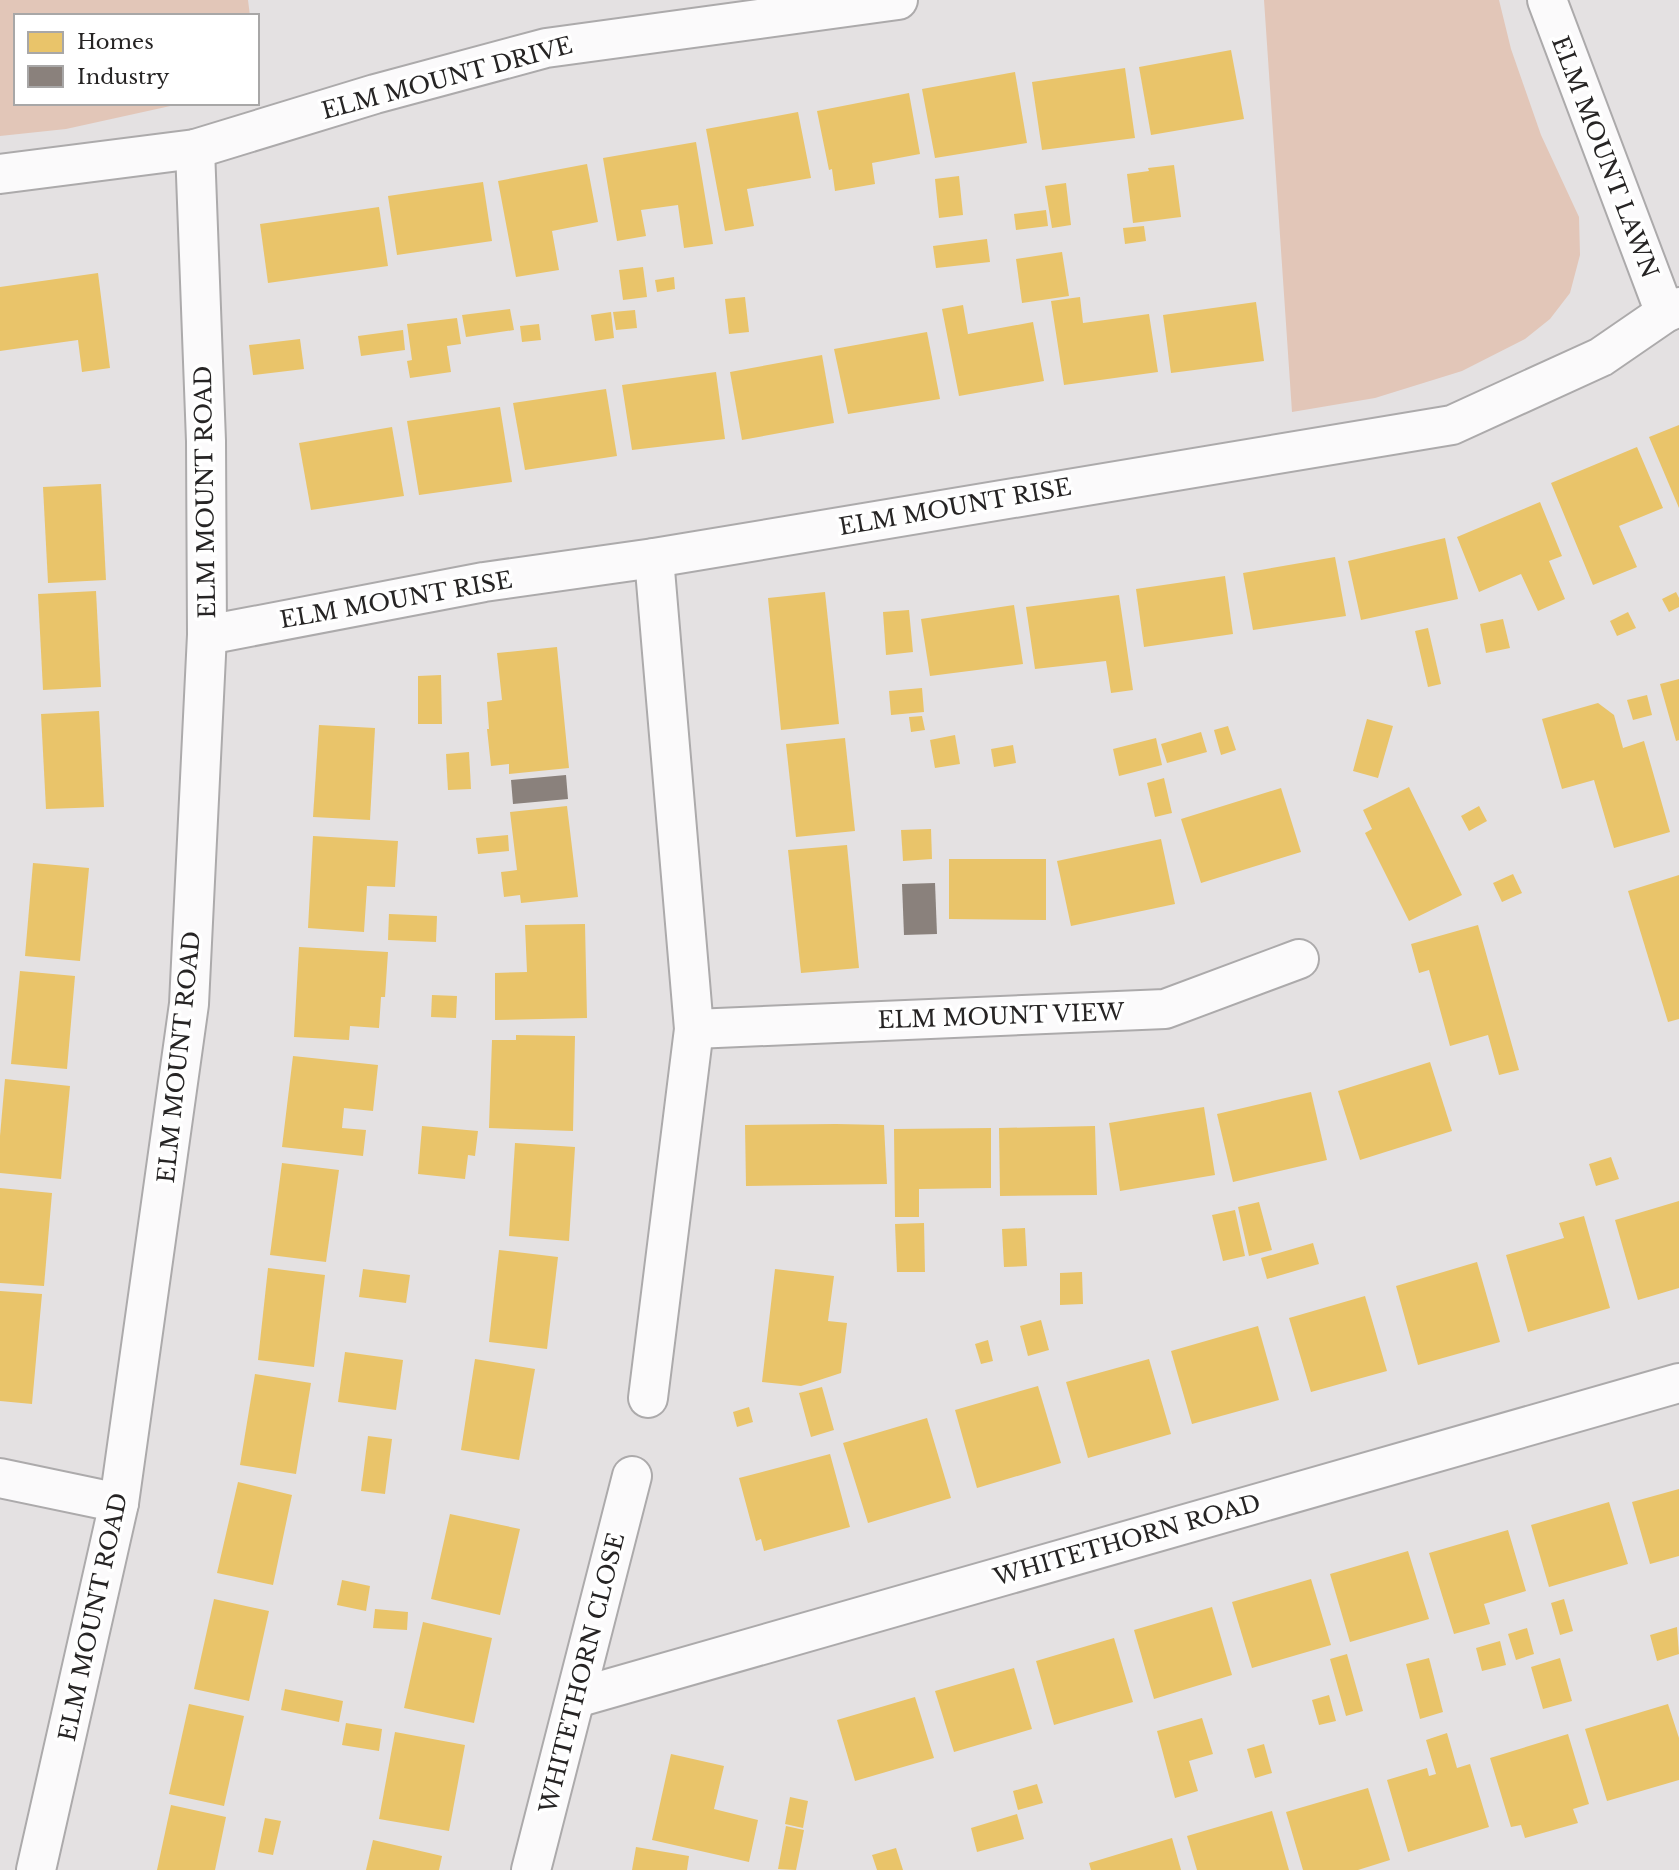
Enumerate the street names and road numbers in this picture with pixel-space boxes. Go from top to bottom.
street label: ELM MOUNT DRIVE [318,31,576,125]
street label: ELM MOUNT LAWN [1546,32,1664,282]
street label: ELM MOUNT ROAD [189,365,221,619]
street label: ELM MOUNT RISE [837,473,1073,541]
street label: ELM MOUNT RISE [278,566,514,634]
street label: ELM MOUNT ROAD [152,930,206,1184]
street label: ELM MOUNT VIEW [877,998,1126,1034]
street label: WHITETHORN ROAD [989,1488,1264,1592]
street label: ELM MOUNT ROAD [53,1490,133,1744]
street label: WHITETHORN CLOSE [533,1530,630,1817]

